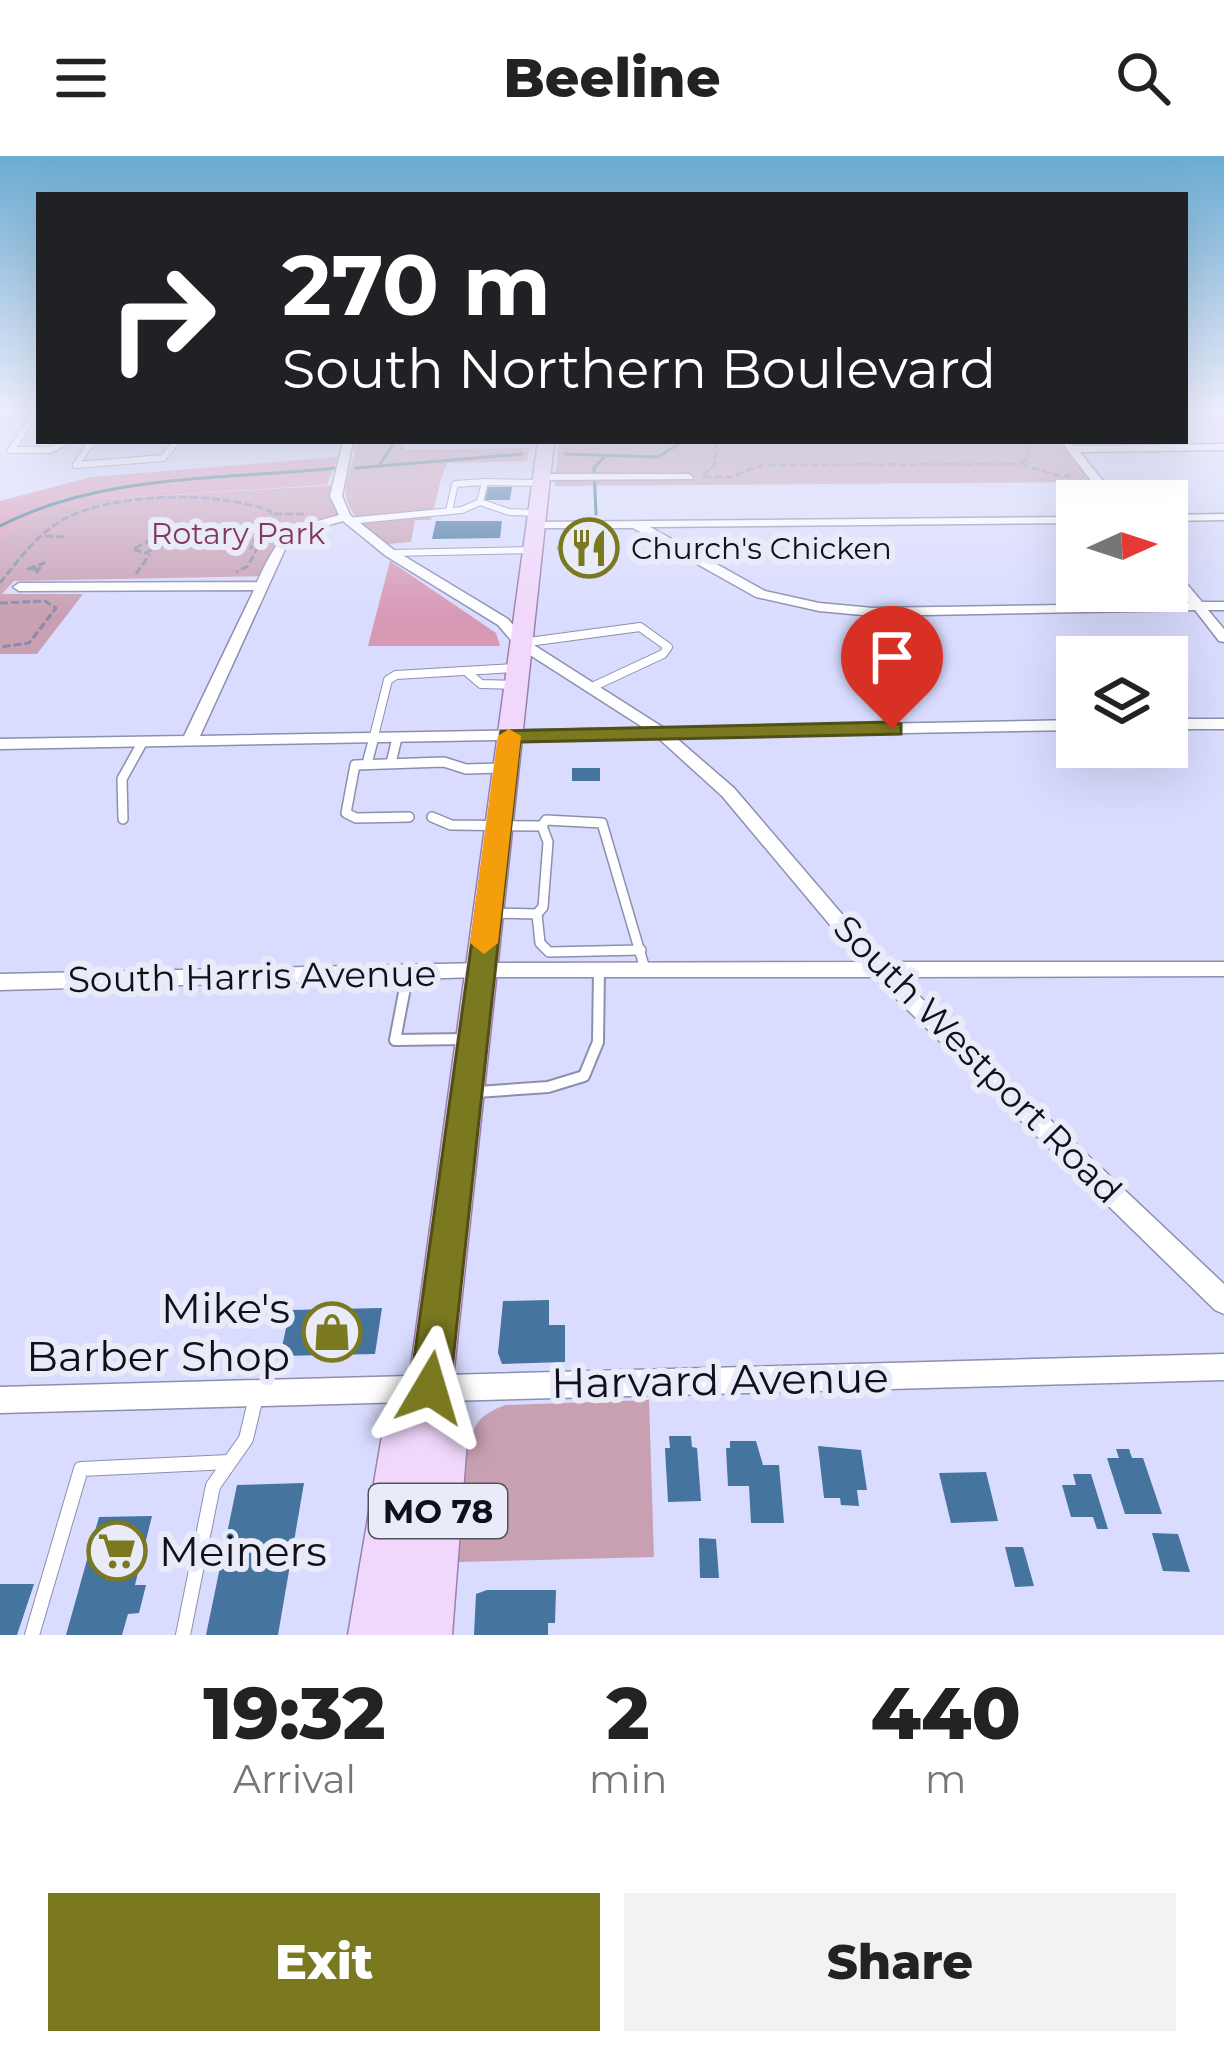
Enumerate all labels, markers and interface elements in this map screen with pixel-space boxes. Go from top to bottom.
icon: menu [48,45,114,111]
text: Beeline [503,45,721,111]
icon: search [1110,45,1176,111]
text: 270 m [282,234,551,336]
icon: right [84,240,240,396]
text: South Northern Boulevard [282,336,996,402]
north arrow [1056,480,1188,612]
map controls [1056,480,1188,768]
park label: Rotary Park [151,515,325,552]
restaurant icon: Church's Chicken [558,517,620,579]
place label: Church's Chicken [631,530,892,567]
pin [841,606,943,729]
icon: arrive [859,624,925,690]
button: layers [1056,636,1188,768]
street label: South Westport Road [825,906,1131,1212]
street label: South Harris Avenue [67,951,437,1001]
place label: Mike's Barber Shop [26,1282,290,1382]
shop icon: Mike's Barber Shop [301,1301,363,1363]
position arrow [367,1325,493,1451]
street label: Harvard Avenue [551,1351,889,1409]
road number: MO 78 [369,1484,507,1538]
supermarket icon: Meiners [86,1520,148,1582]
place label: Meiners [159,1525,327,1577]
text: 19:32 [203,1669,386,1757]
text: 2 [607,1669,650,1757]
text: 440 [871,1669,1021,1757]
text: Arrival [233,1755,356,1803]
text: min [589,1755,667,1803]
text: m [925,1755,966,1803]
button: Exit [48,1893,600,2031]
button: Share [624,1893,1176,2031]

